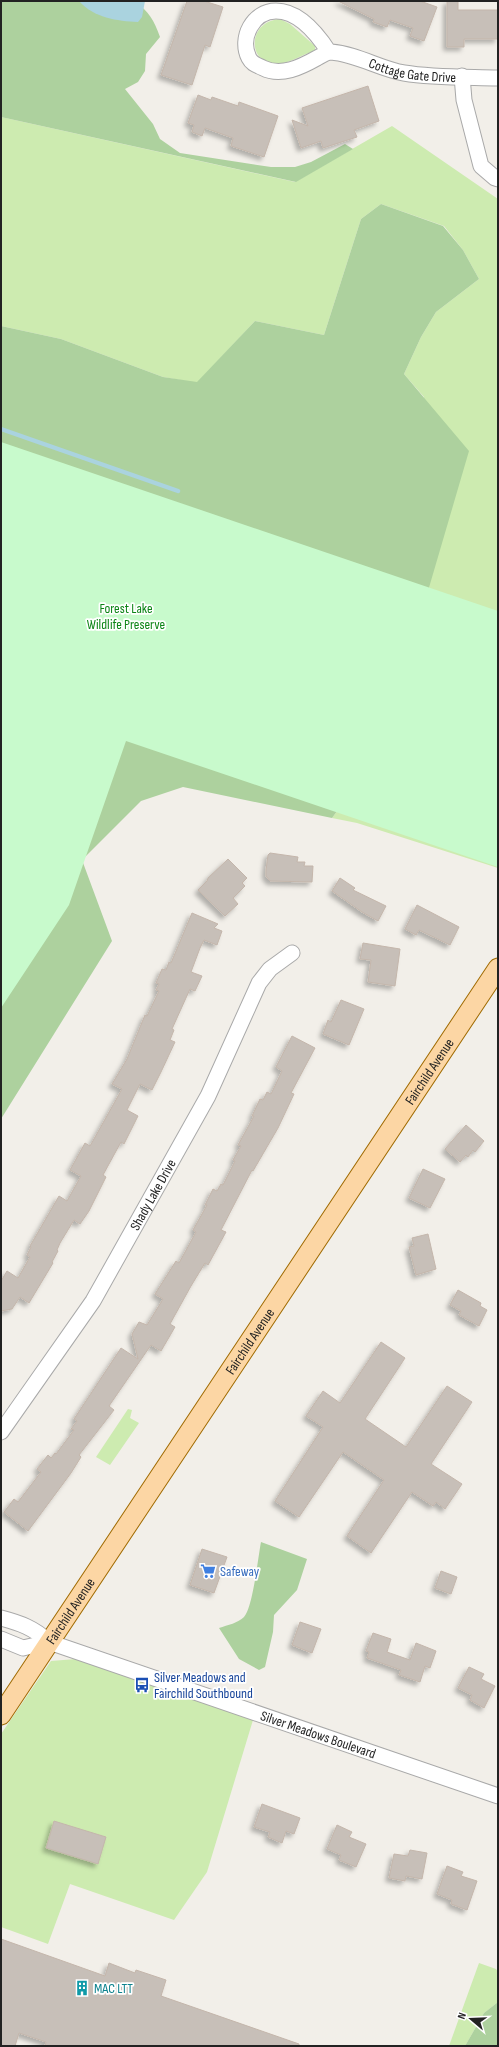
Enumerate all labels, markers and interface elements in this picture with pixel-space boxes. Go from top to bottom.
street label: Cottage Gate Drive [366,55,456,86]
park label: Forest Lake Wildlife Preserve [87,600,165,633]
street label: Fairchild Avenue [401,1035,458,1108]
street label: Shady Lake Drive [126,1156,180,1233]
street label: Fairchild Avenue [222,1305,278,1378]
supermarket icon: Safeway [199,1562,217,1580]
place label: Safeway [220,1563,260,1580]
street label: Fairchild Avenue [43,1575,99,1648]
place label: Silver Meadows and Fairchild Southbound [154,1669,253,1702]
bus stop icon: Silver Meadows and Fairchild Southbound [133,1676,151,1694]
street label: Silver Meadows Boulevard [258,1707,378,1763]
building icon: MAC LTT [73,1979,91,1997]
place label: MAC LTT [94,1980,133,1997]
north arrow [451,1999,491,2039]
text: N [455,2011,469,2021]

